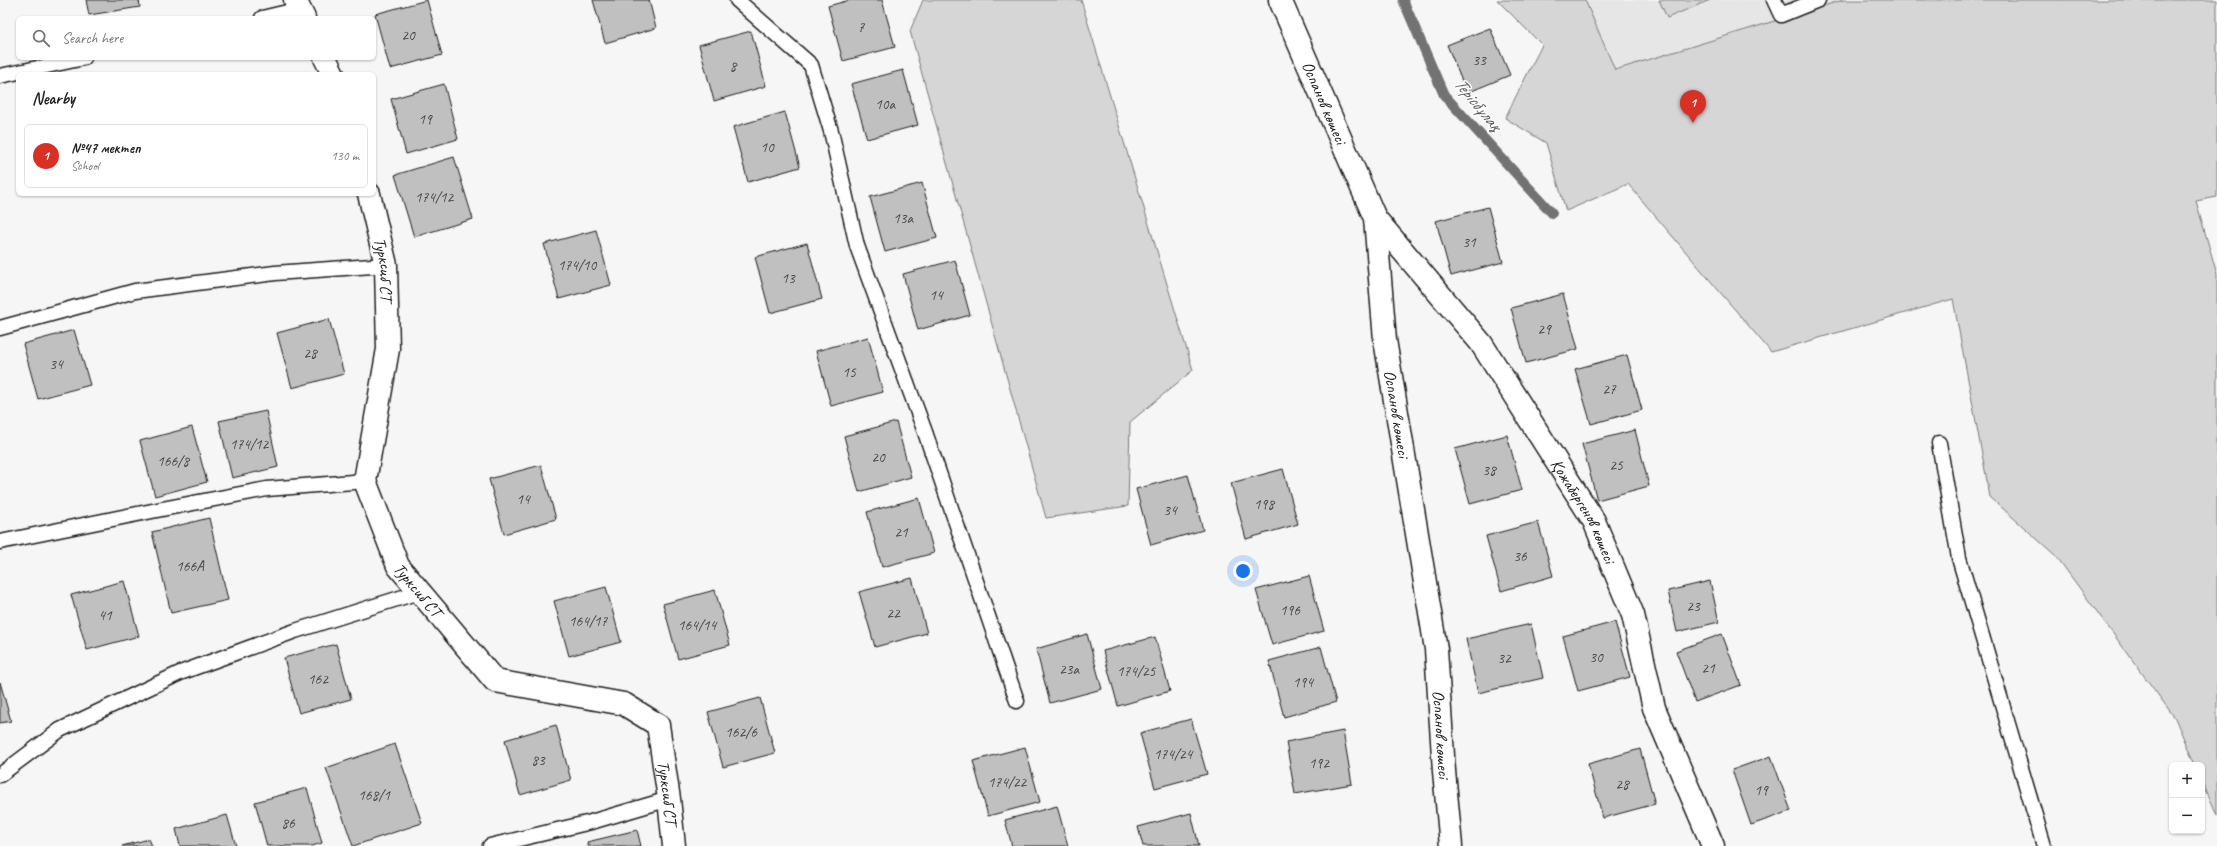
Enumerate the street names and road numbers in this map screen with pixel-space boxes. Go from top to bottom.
street label: Оспанов көшесі [1297,58,1353,149]
street label: Турксиб СТ [369,235,397,305]
street label: Оспанов көшесі [1380,369,1415,461]
street label: Қожабергенов көшесі [1547,455,1621,568]
street label: Турксиб СТ [389,558,449,624]
street label: Оспанов көшесі [1428,690,1455,781]
street label: Турксиб СТ [653,759,683,830]

